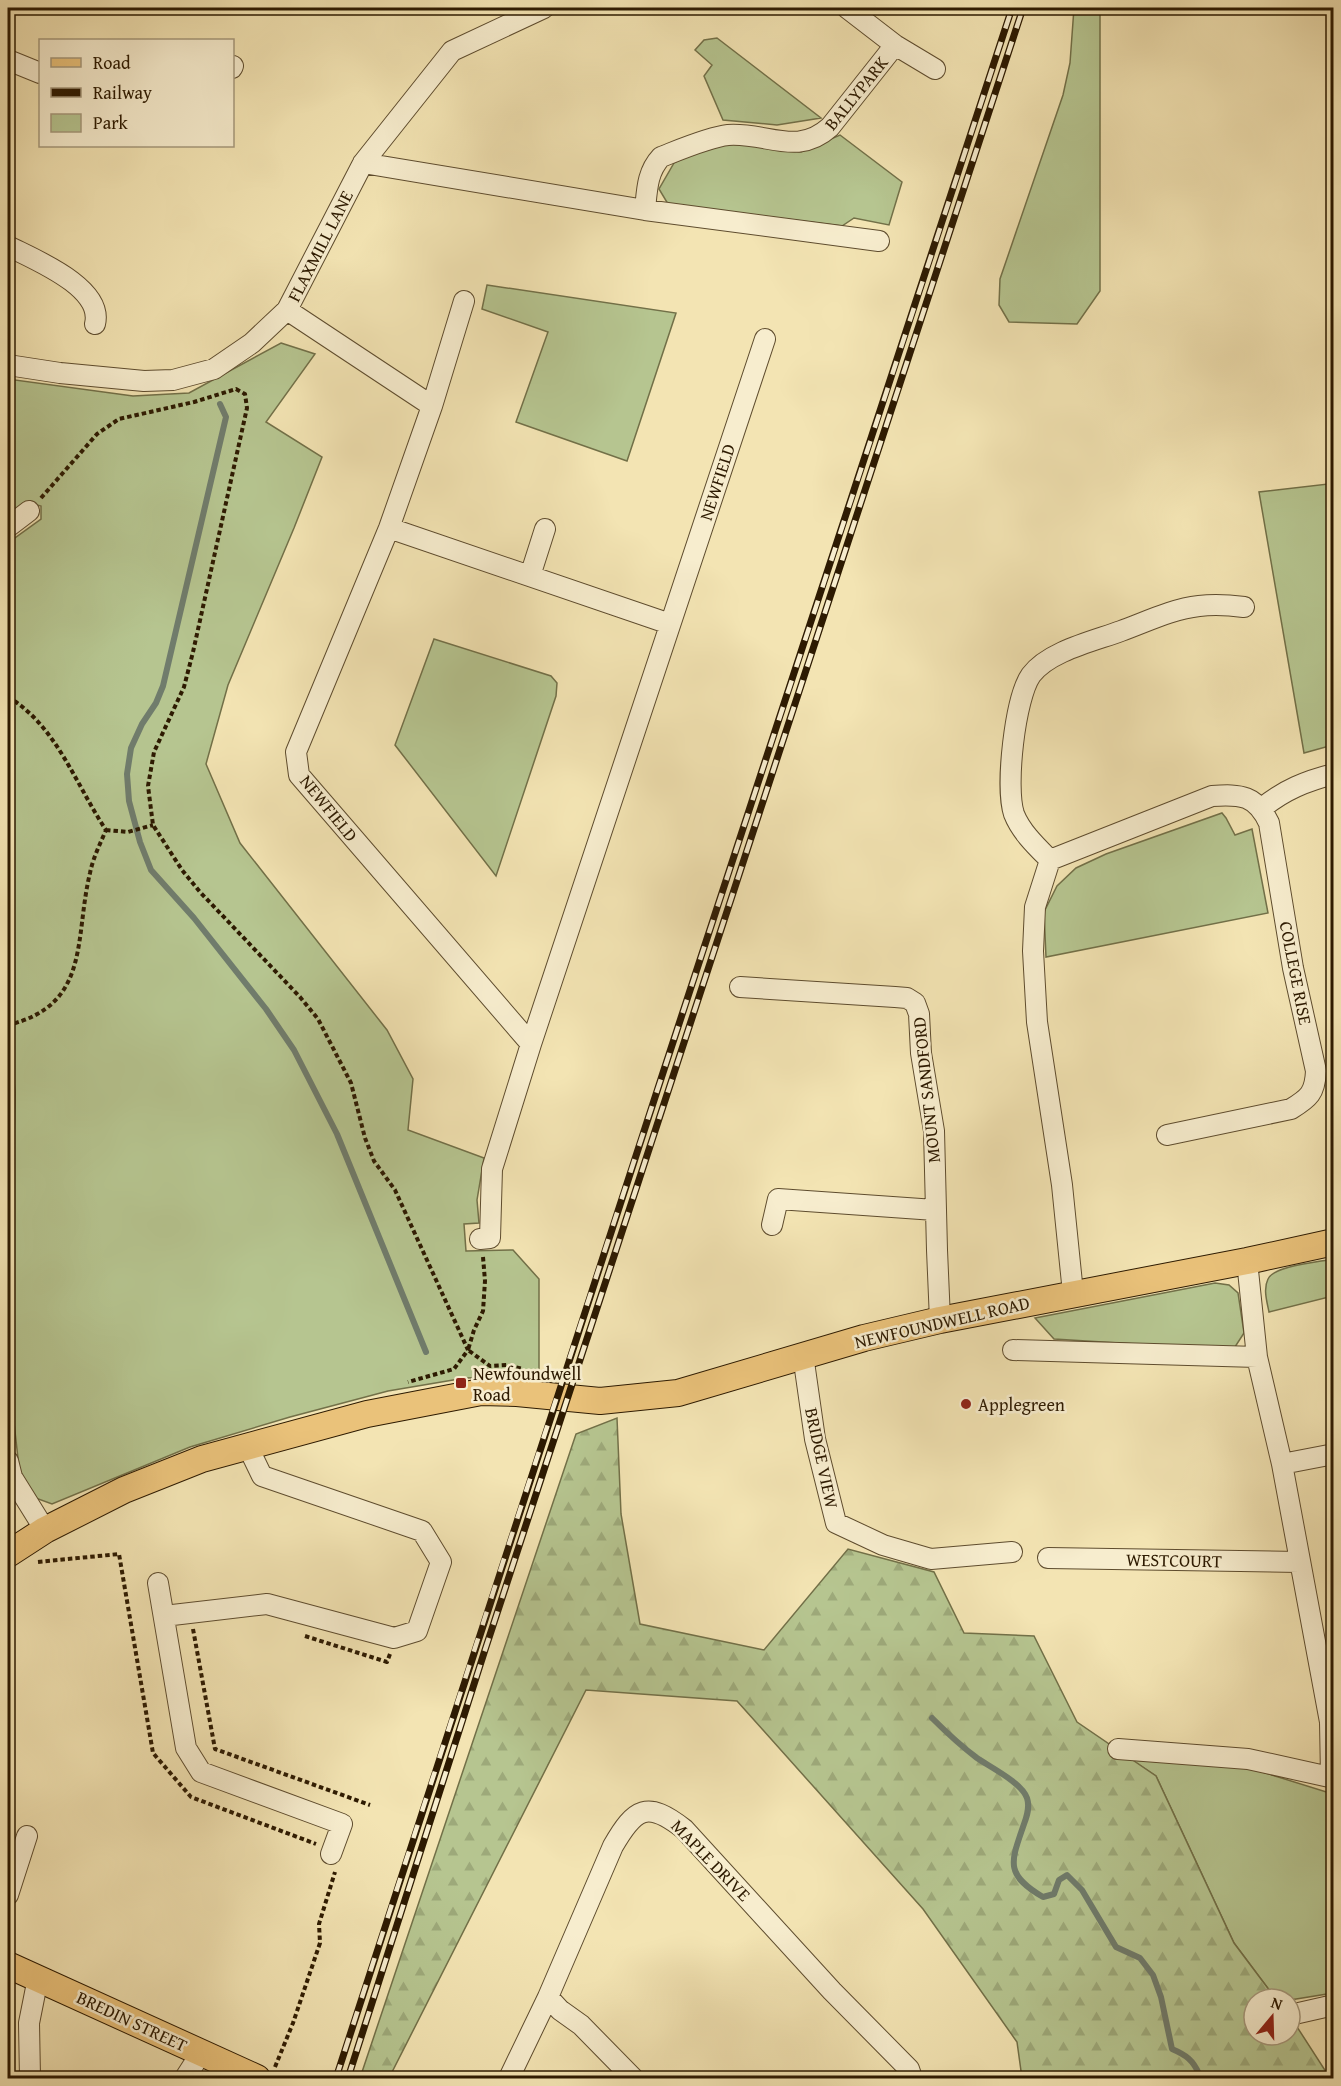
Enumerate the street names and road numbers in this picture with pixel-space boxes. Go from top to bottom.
street label: BALLYPARK [818,50,895,136]
street label: FLAXMILL LANE [280,186,360,306]
street label: NEWFIELD [692,440,742,524]
street label: NEWFIELD [294,769,364,847]
street label: COLLEGE RISE [1273,919,1319,1027]
street label: MOUNT SANDFORD [905,1016,947,1164]
street label: NEWFOUNDWELL ROAD [852,1289,1032,1355]
street label: BRIDGE VIEW [798,1405,846,1512]
street label: WESTCOURT [1126,1546,1222,1574]
street label: MAPLE DRIVE [665,1813,757,1907]
street label: BREDIN STREET [72,1984,192,2058]

